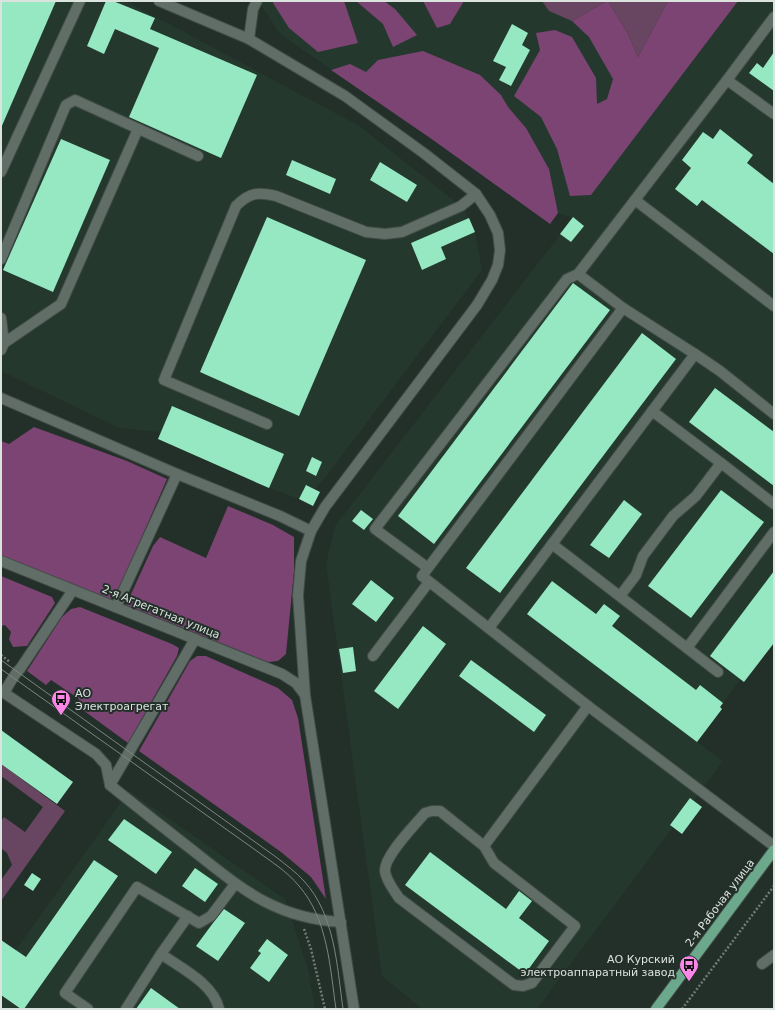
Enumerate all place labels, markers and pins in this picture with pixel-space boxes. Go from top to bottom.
place label: АО Электроагрегат [75,687,169,713]
bus stop icon: АО Электроагрегат [50,688,72,716]
place label: АО Курский электроаппаратный завод [520,953,675,979]
bus stop icon: АО Курский электроаппаратный завод [678,954,700,982]

